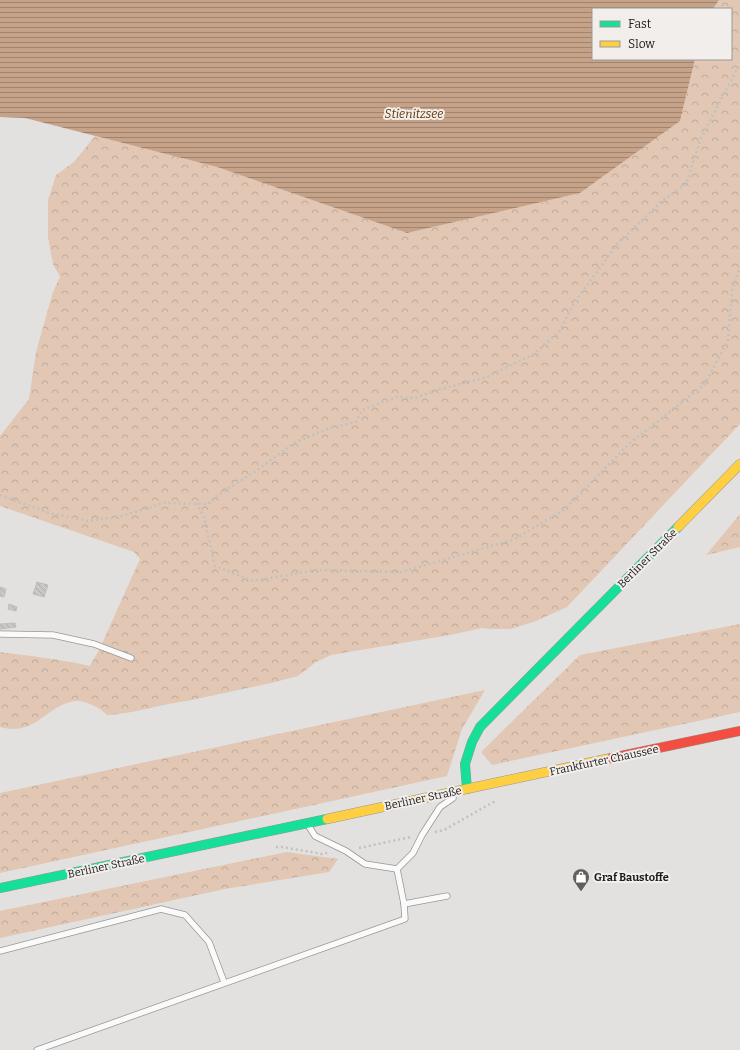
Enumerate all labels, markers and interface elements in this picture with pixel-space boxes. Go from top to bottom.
legend [592,8,732,60]
text: Fast [628,17,652,31]
text: Slow [628,37,655,51]
water label: Stienitzsee [385,107,443,121]
street label: Berliner Straße [615,526,680,591]
street label: Frankfurter Chaussee [548,743,660,778]
street label: Berliner Straße [384,784,463,813]
street label: Berliner Straße [67,852,146,881]
shop icon: Graf Baustoffe [571,867,591,892]
place label: Graf Baustoffe [594,871,669,884]

